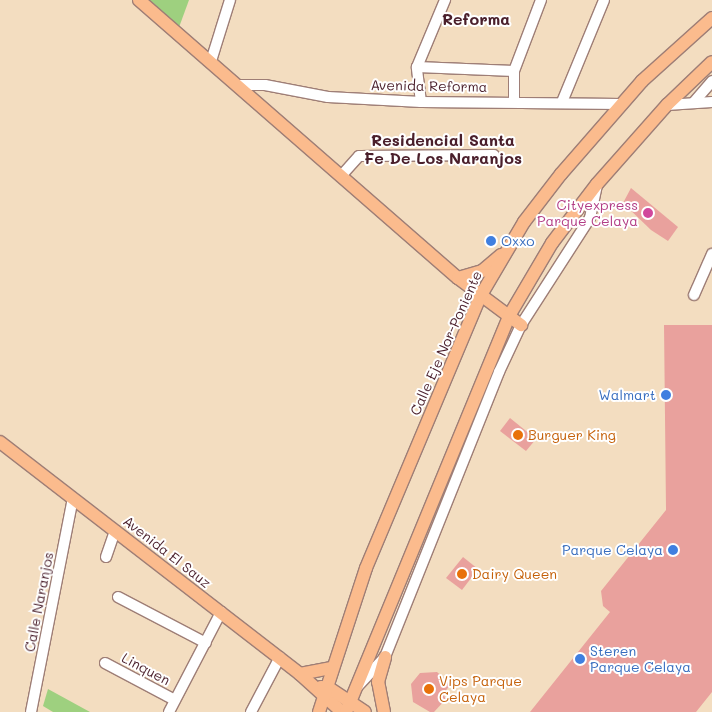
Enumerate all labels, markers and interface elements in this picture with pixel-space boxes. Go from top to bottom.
district label: Reforma [442,9,510,29]
street label: Avenida Reforma [370,77,488,95]
district label: Residencial Santa Fe De Los Naranjos [364,130,522,168]
place label: Cityexpress Parque Celaya [537,197,638,230]
marker: Cityexpress Parque Celaya [642,207,654,219]
place label: Oxxo [501,233,535,249]
marker: Oxxo [485,235,497,247]
street label: Calle Eje Nor-Poniente [407,268,485,418]
place label: Walmart [598,387,656,403]
marker: Walmart [660,389,672,401]
place label: Burguer King [528,427,616,443]
marker: Burguer King [512,429,524,441]
street label: Avenida El Sauz [120,513,214,591]
place label: Parque Celaya [562,542,663,558]
marker: Parque Celaya [667,544,679,556]
street label: Calle Naranjos [21,551,57,653]
place label: Dairy Queen [472,566,557,582]
marker: Dairy Queen [456,568,468,580]
place label: Steren Parque Celaya [590,643,691,676]
street label: Linquen [119,649,173,689]
marker: Steren Parque Celaya [574,653,586,665]
place label: Vips Parque Celaya [439,673,522,706]
marker: Vips Parque Celaya [423,683,435,695]

